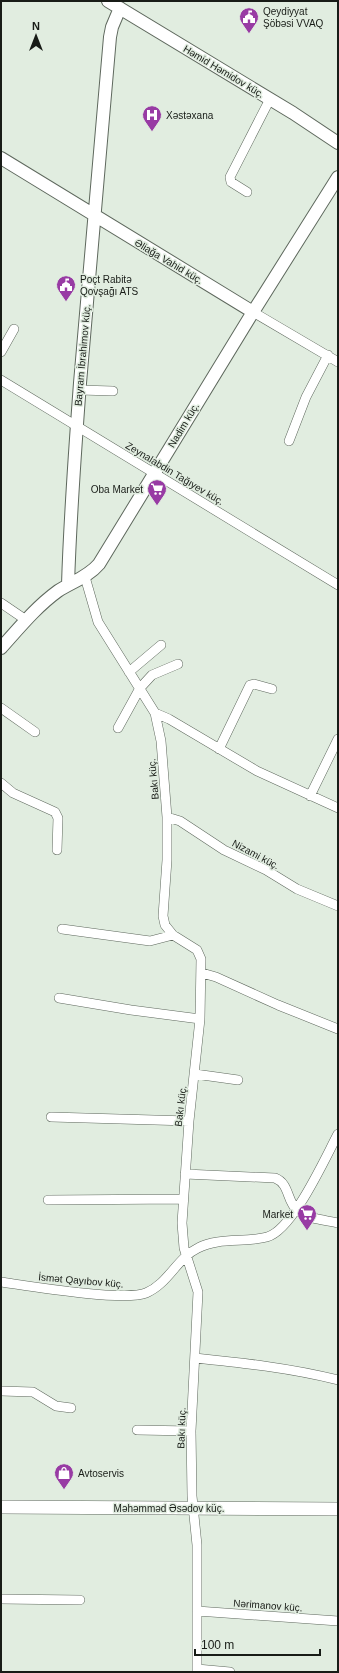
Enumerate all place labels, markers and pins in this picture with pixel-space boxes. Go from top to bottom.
public building icon: Qeydiyyat Şöbəsi VVAQ [238,6,260,34]
place label: Qeydiyyat Şöbəsi VVAQ [263,6,324,29]
hospital icon: Xəstəxana [141,104,163,132]
place label: Xəstəxana [166,110,214,121]
public building icon: Poçt Rabitə Qovşağı ATS [55,274,77,302]
place label: Poçt Rabitə Qovşağı ATS [80,274,139,297]
supermarket icon: Oba Market [146,478,168,506]
place label: Oba Market [91,484,143,495]
supermarket icon: Market [296,1203,318,1231]
place label: Market [262,1209,293,1220]
shop icon: Avtoservis [53,1462,75,1490]
place label: Avtoservis [78,1468,124,1479]

